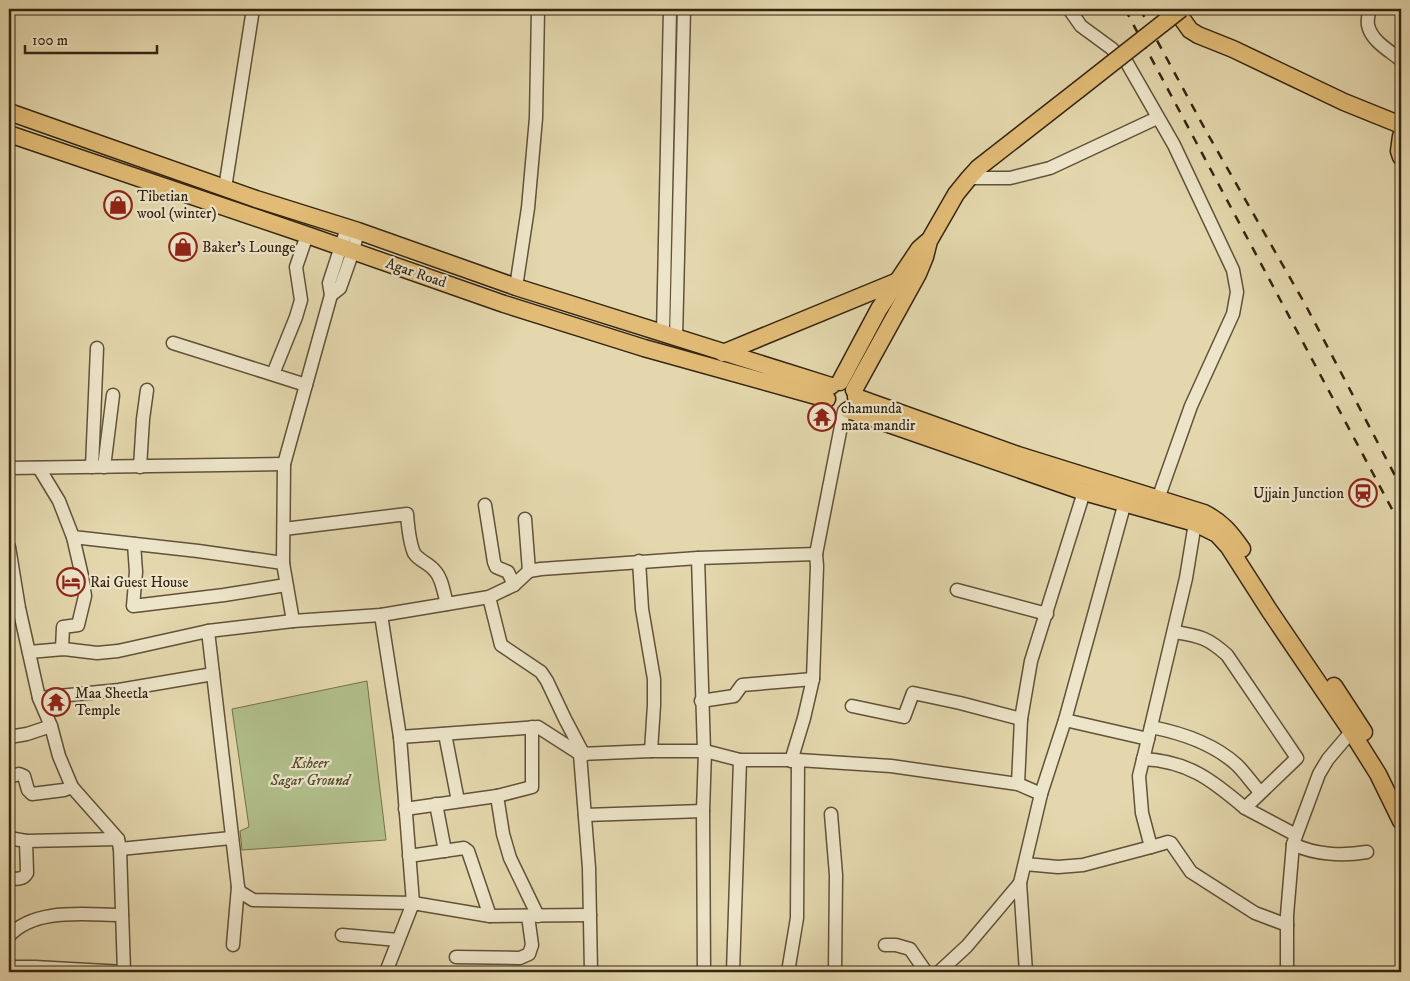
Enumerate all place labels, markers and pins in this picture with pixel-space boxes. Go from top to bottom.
place label: Tibetian wool (winter) [136,187,217,223]
shop icon: Tibetian wool (winter) [103,190,133,220]
shop icon: Baker's Lounge [168,232,198,262]
place label: Baker's Lounge [202,238,296,257]
place label: chamunda mata mandir [841,399,916,435]
temple icon: chamunda mata mandir [807,402,837,432]
station icon: Ujjain Junction [1348,478,1378,508]
place label: Ujjain Junction [1253,484,1344,503]
hotel icon: Rai Guest House [56,567,86,597]
place label: Rai Guest House [90,573,189,592]
place label: Maa Sheetla Temple [75,684,149,720]
temple icon: Maa Sheetla Temple [41,687,71,717]

